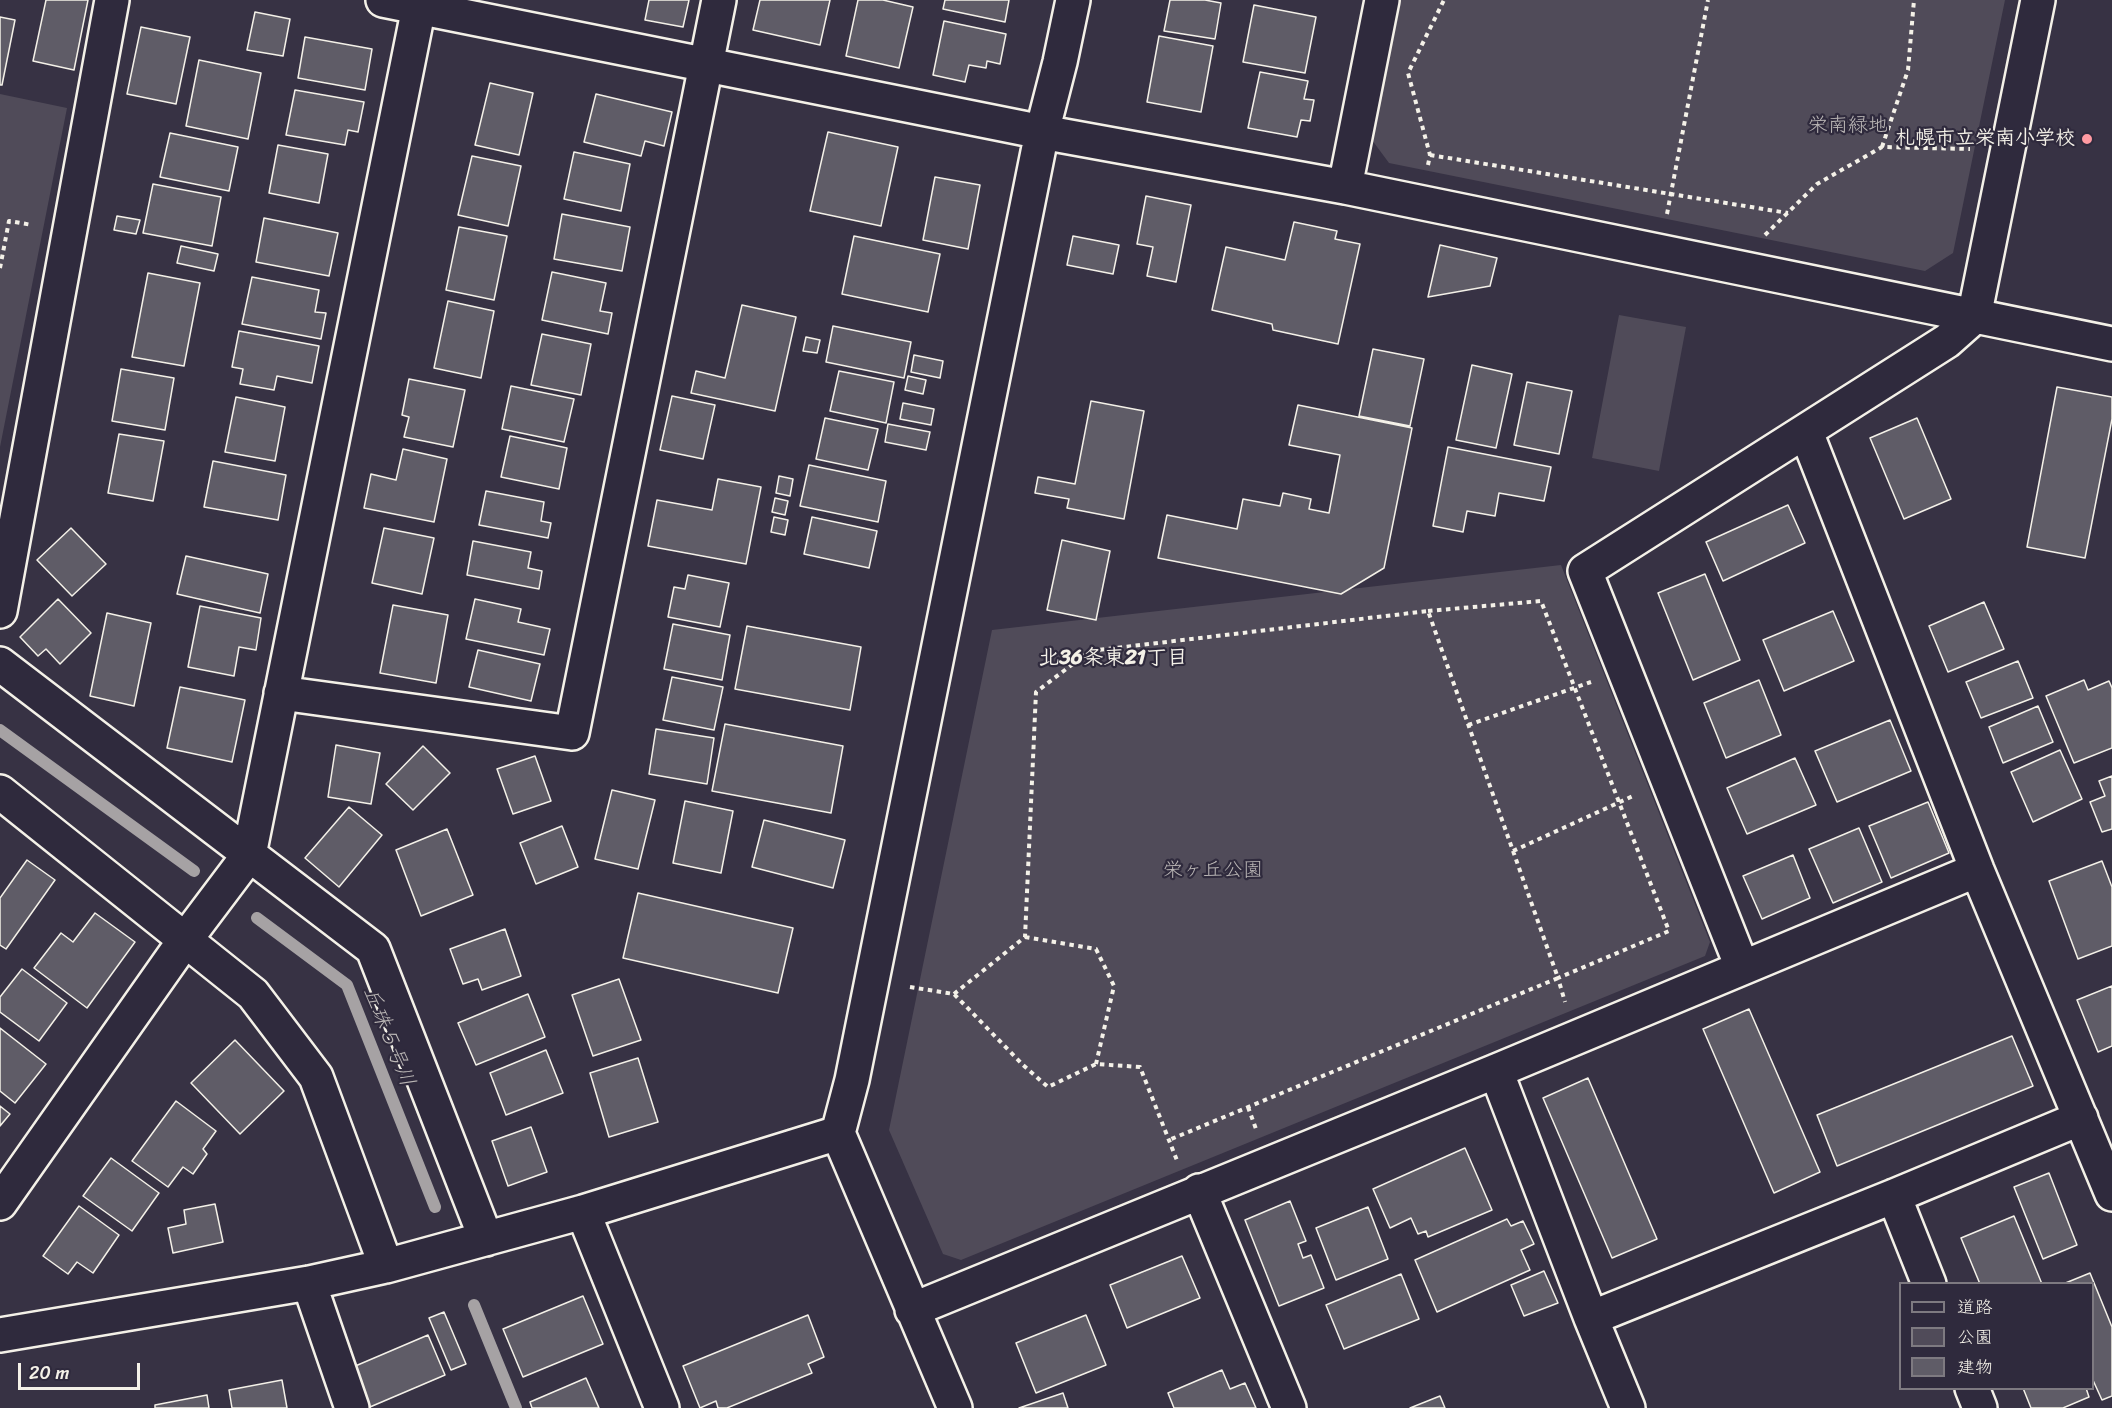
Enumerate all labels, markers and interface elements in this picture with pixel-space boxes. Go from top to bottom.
park label: 栄南緑地 [1808,114,1888,138]
place label: 札幌市立栄南小学校 [1895,127,2075,151]
marker: 札幌市立栄南小学校 [2080,132,2094,146]
district label: 北36条東21丁目 [1038,646,1188,672]
park label: 栄ヶ丘公園 [1163,859,1263,883]
water label: 丘珠５号川 [357,984,419,1090]
legend [1899,1282,2094,1390]
text: 道路 [1957,1291,1993,1323]
text: 公園 [1957,1321,1993,1353]
scale bar [21,1351,142,1389]
text: 建物 [1957,1351,1993,1383]
text: 20 m [29,1357,69,1389]

